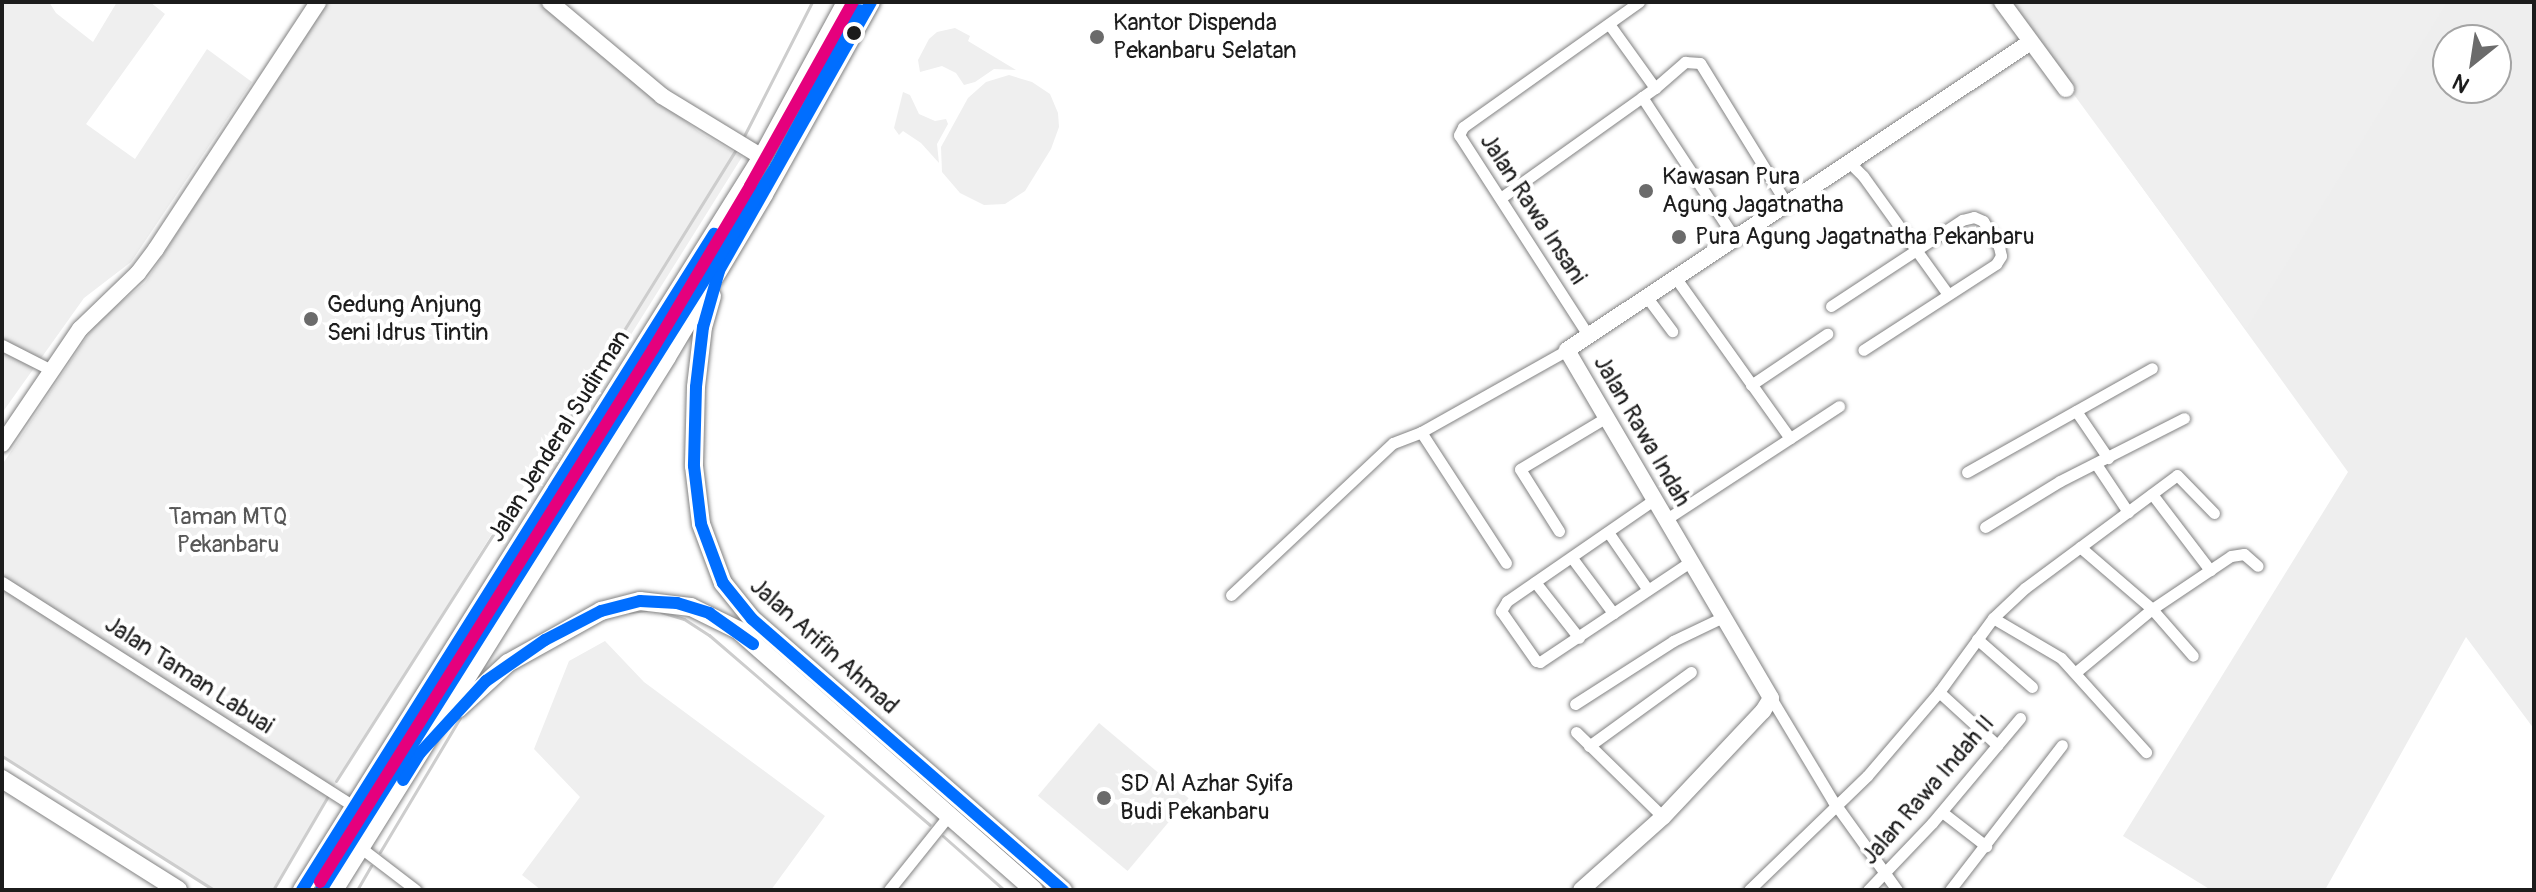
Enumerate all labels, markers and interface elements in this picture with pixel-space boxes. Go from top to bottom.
place label: Kantor Dispenda Pekanbaru Selatan [1113,9,1297,65]
north arrow [2432,24,2512,104]
unlabelled marker [846,25,862,41]
marker: Kantor Dispenda Pekanbaru Selatan [1088,28,1106,46]
text: N [2448,67,2474,99]
street label: Jalan Rawa Insani [1474,128,1592,290]
place label: Kawasan Pura Agung Jagatnatha [1662,163,1844,219]
marker: Kawasan Pura Agung Jagatnatha [1637,182,1655,200]
place label: Pura Agung Jagatnatha Pekanbaru [1695,223,2035,251]
marker: Pura Agung Jagatnatha Pekanbaru [1670,228,1688,246]
place label: Gedung Anjung Seni Idrus Tintin [327,291,488,347]
marker: Gedung Anjung Seni Idrus Tintin [302,310,320,328]
street label: Jalan Jenderal Sudirman [482,325,636,547]
street label: Jalan Rawa Indah [1587,350,1697,512]
park label: Taman MTQ Pekanbaru [169,503,287,559]
street label: Jalan Arifin Ahmad [744,572,904,720]
street label: Jalan Taman Labuai [99,610,279,740]
street label: Jalan Rawa Indah II [1855,709,2001,871]
place label: SD Al Azhar Syifa Budi Pekanbaru [1120,770,1293,826]
marker: SD Al Azhar Syifa Budi Pekanbaru [1095,789,1113,807]

